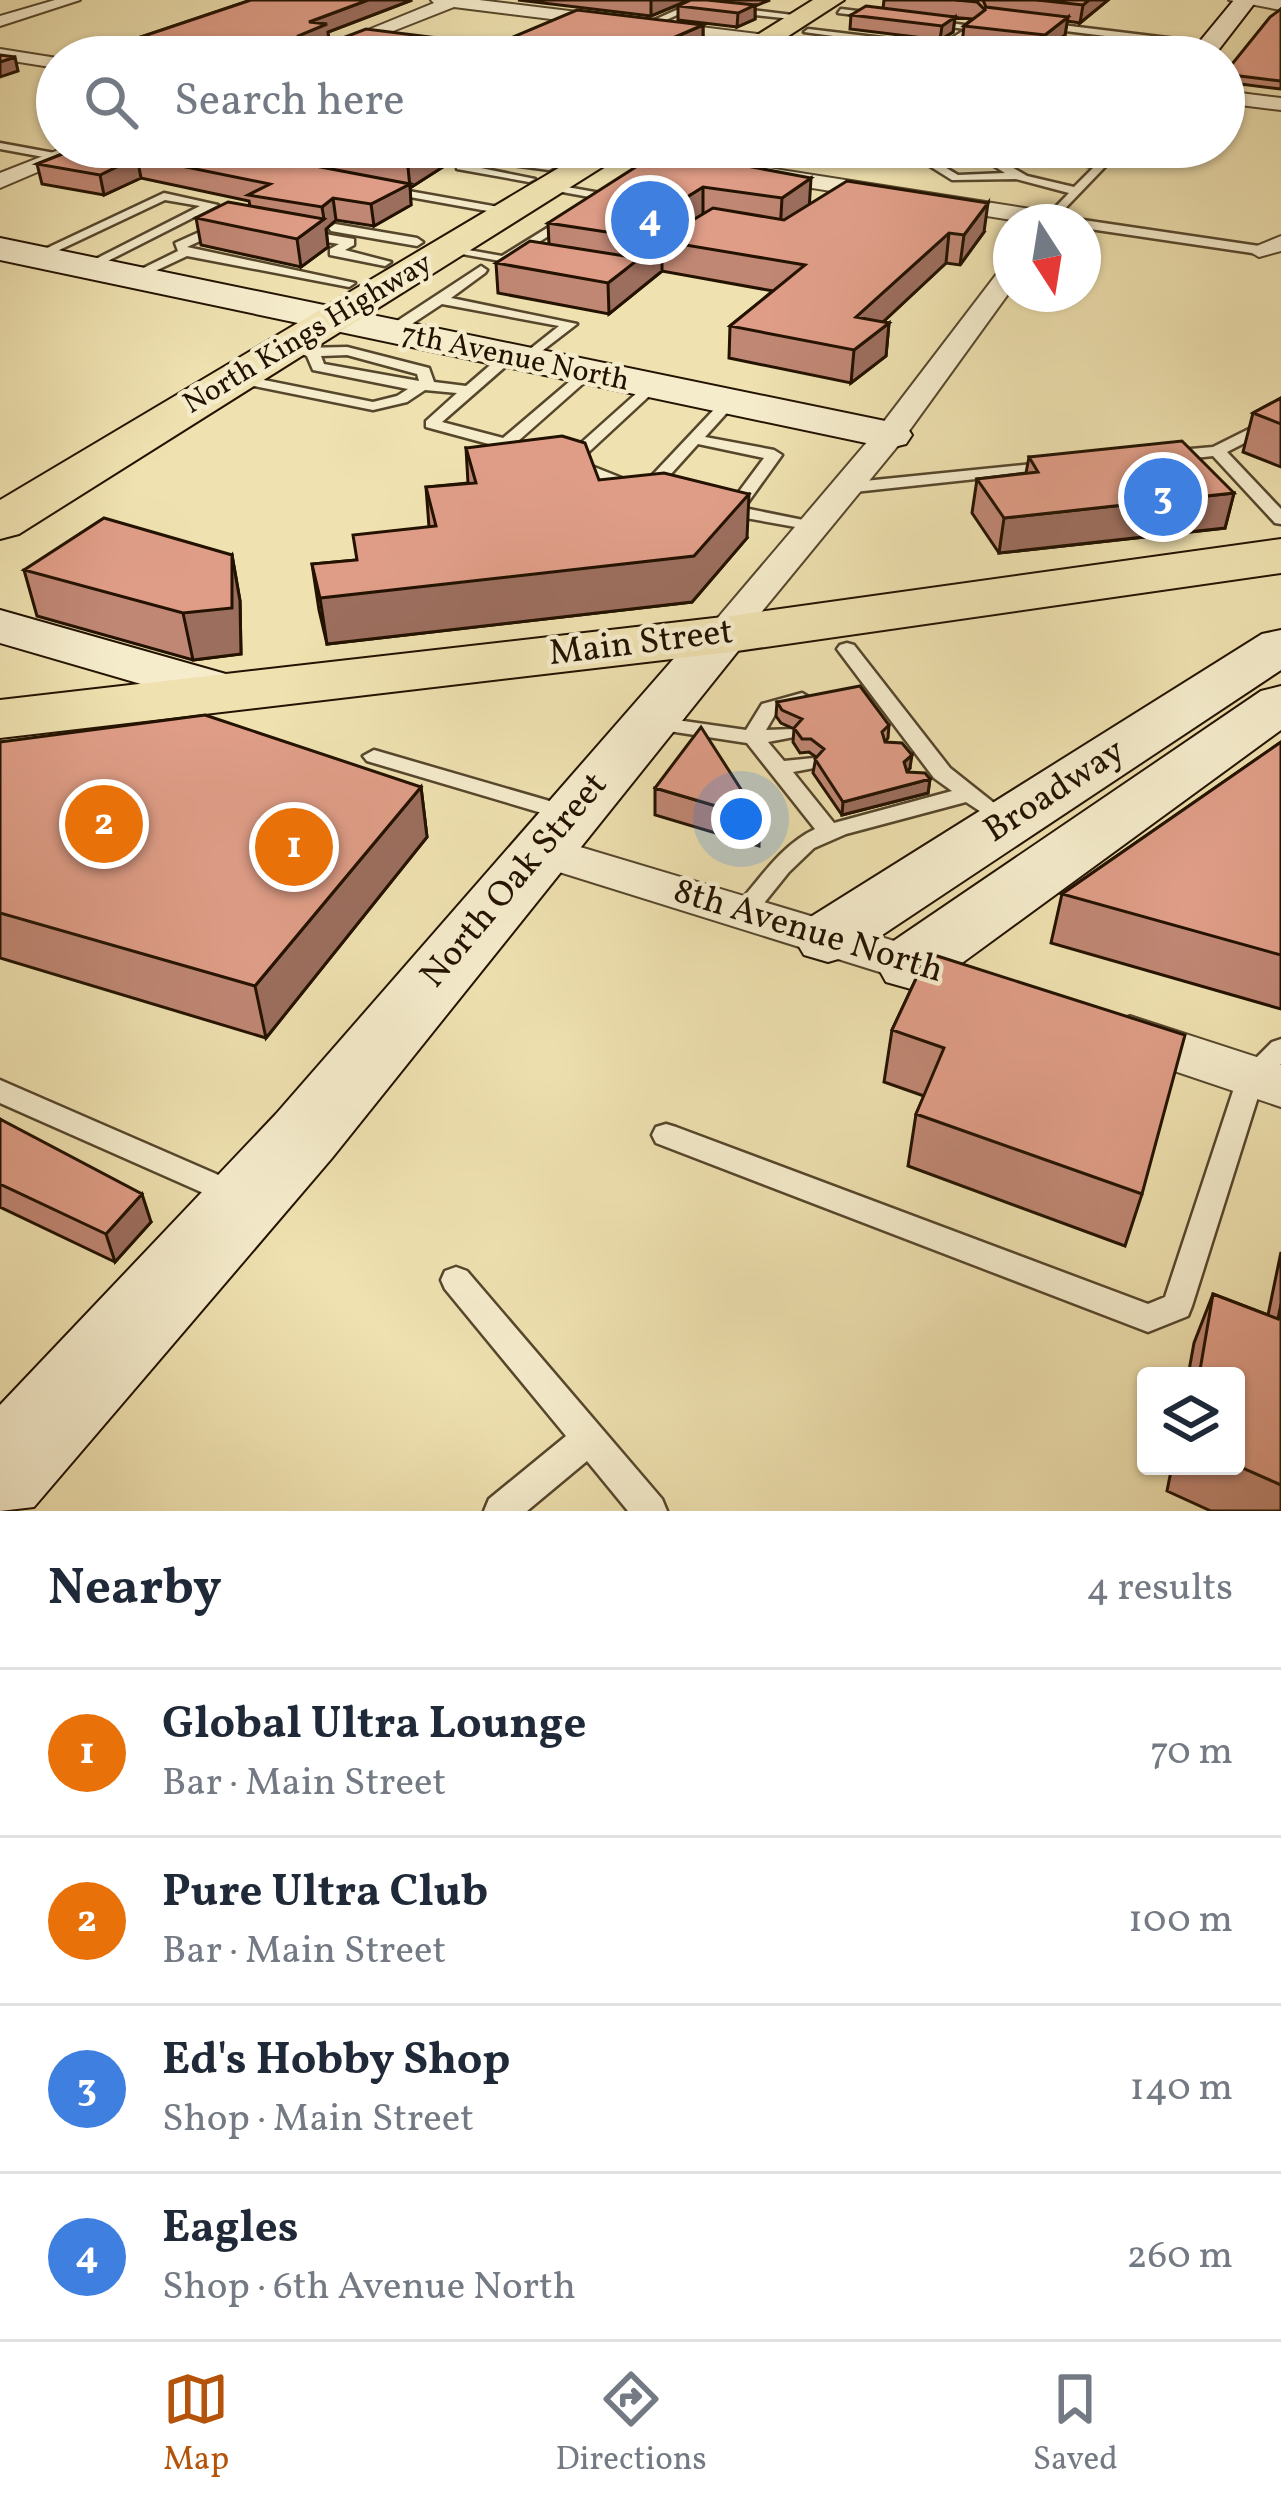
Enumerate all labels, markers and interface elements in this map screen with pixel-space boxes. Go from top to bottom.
search box [36,36,1245,168]
icon: search [78,69,144,135]
text: Search here [174,71,405,134]
pin: 4 [611,175,689,265]
north arrow [993,204,1101,312]
street label: North Kings Highway [176,243,440,425]
street label: 7th Avenue North [397,313,633,403]
pin: 3 [1124,452,1202,542]
street label: Main Street [546,608,736,680]
street label: Broadway [975,728,1135,856]
street label: North Oak Street [410,762,620,1000]
pin: 2 [65,779,143,869]
your location [711,789,771,849]
pin: 1 [255,802,333,892]
street label: 8th Avenue North [667,867,949,997]
map controls [1137,1367,1245,1475]
button: layers [1137,1367,1245,1475]
text: Nearby [48,1554,222,1625]
text: 4 results [1086,1562,1233,1616]
text: Global Ultra Lounge [162,1694,587,1757]
text: 1 [79,1726,95,1780]
text: 70 m [1150,1726,1233,1780]
text: Bar · Main Street [162,1757,446,1811]
text: Pure Ultra Club [162,1862,488,1925]
text: 2 [77,1894,97,1948]
text: 100 m [1128,1894,1233,1948]
text: Bar · Main Street [162,1925,446,1979]
text: Ed's Hobby Shop [162,2030,510,2093]
text: 3 [77,2062,97,2116]
text: 140 m [1130,2062,1233,2116]
text: Shop · Main Street [162,2093,474,2147]
text: Eagles [162,2198,299,2261]
text: 4 [75,2230,99,2284]
text: 260 m [1127,2230,1233,2284]
text: Shop · 6th Avenue North [162,2261,576,2315]
tab: Map [163,2366,229,2484]
tab: Directions [555,2366,707,2484]
tab: Saved [1033,2366,1118,2484]

